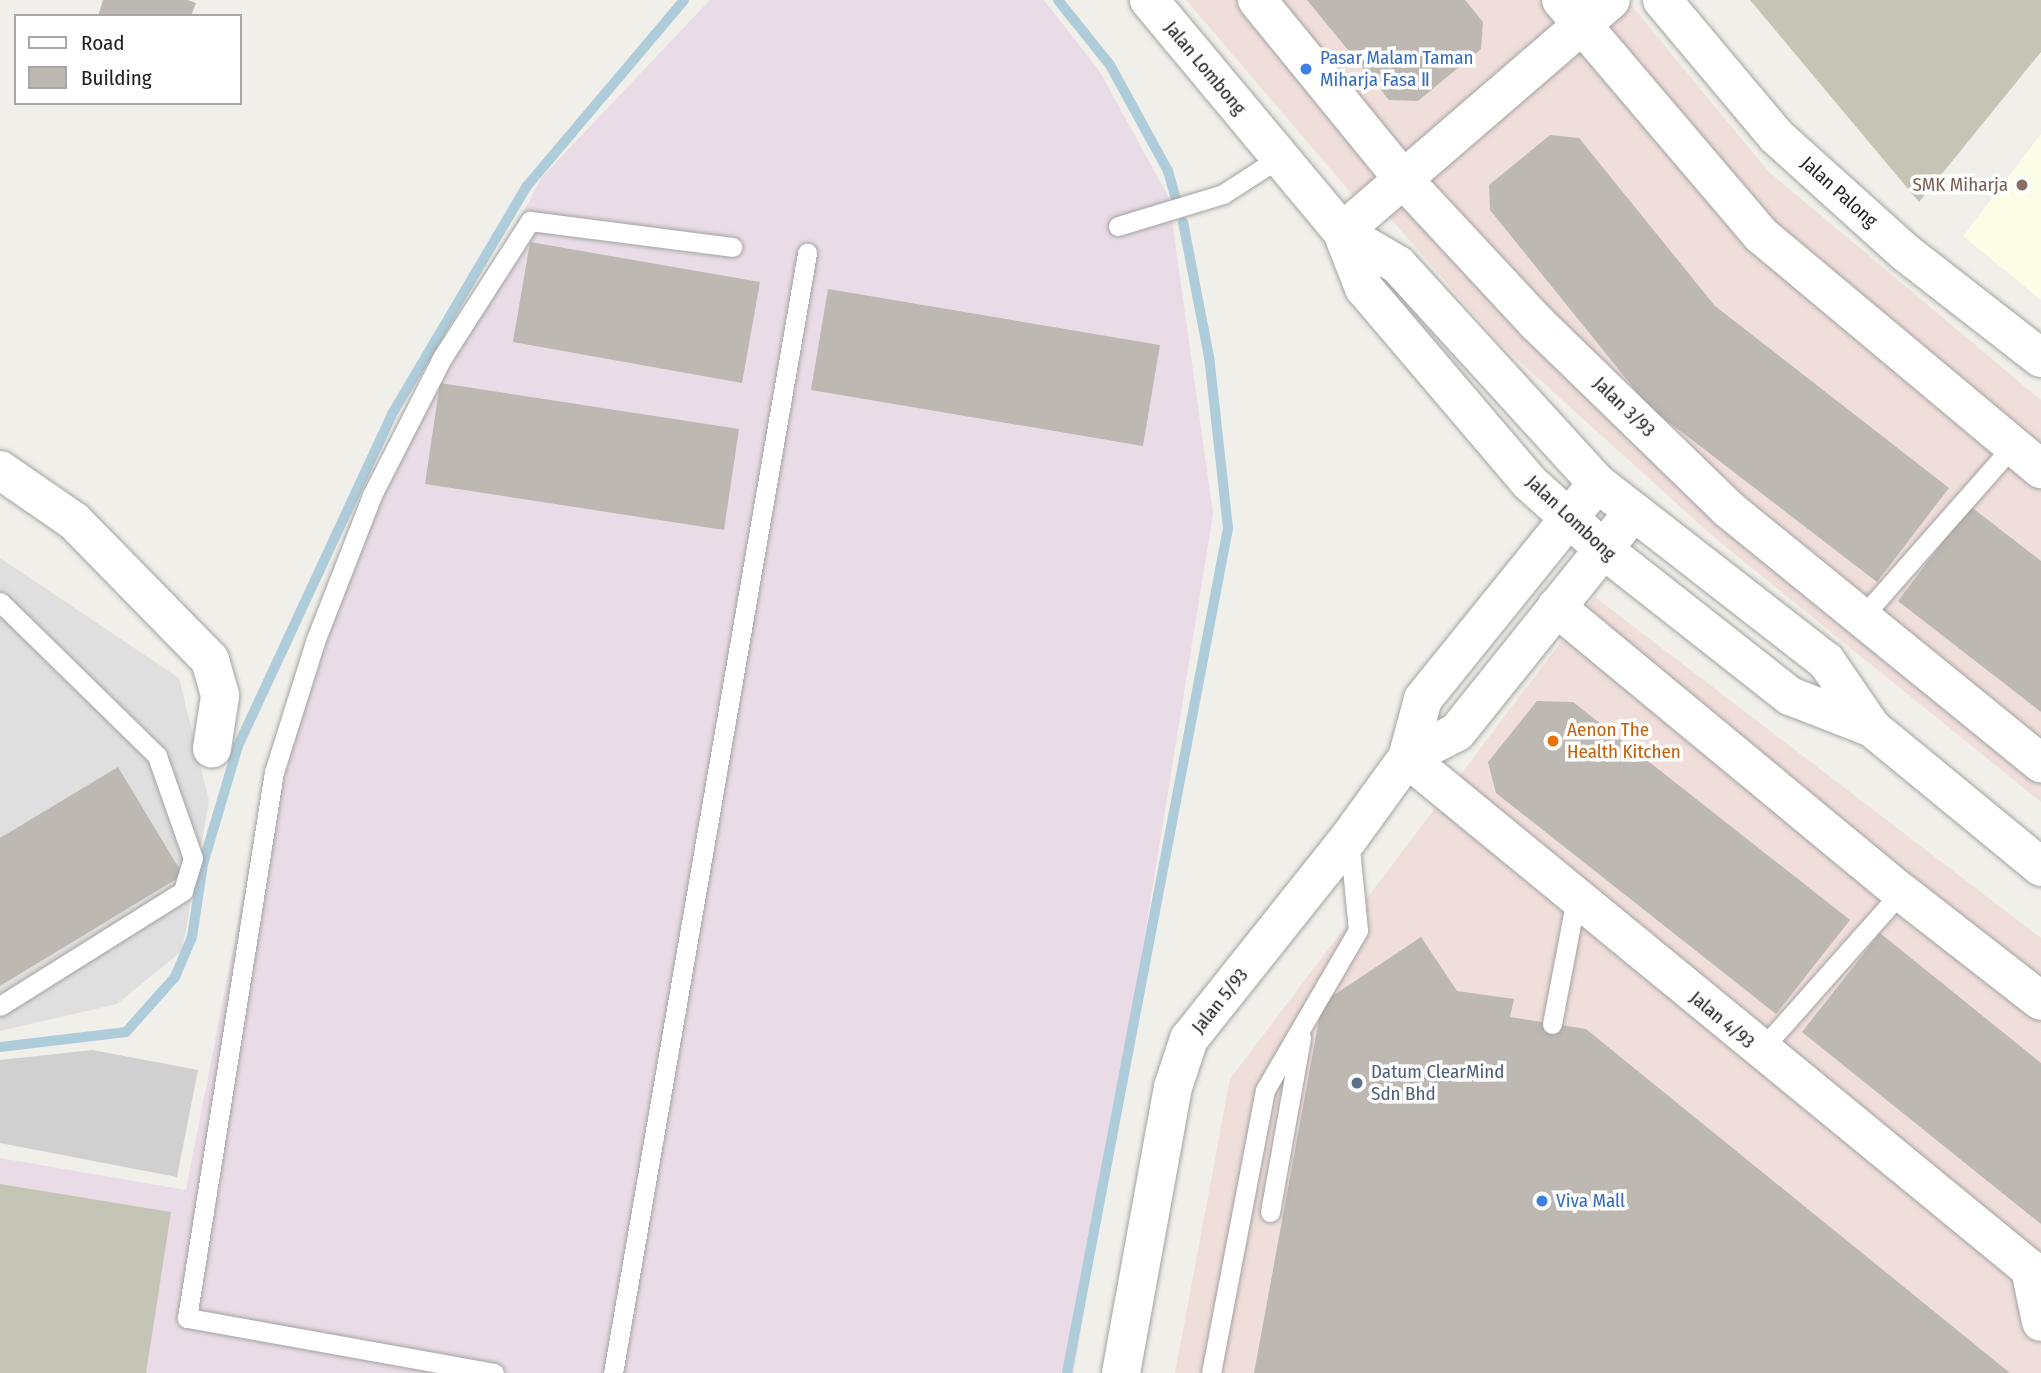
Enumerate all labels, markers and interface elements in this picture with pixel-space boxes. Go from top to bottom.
legend [14,14,242,105]
street label: Jalan Lombong [1159,17,1251,119]
text: Road [81,30,125,56]
place label: Pasar Malam Taman Miharja Fasa Ⅱ [1320,47,1474,91]
marker: Pasar Malam Taman Miharja Fasa Ⅱ [1298,61,1314,77]
text: Building [81,65,152,91]
street label: Jalan Palong [1796,152,1882,232]
place label: SMK Miharja [1913,174,2008,196]
marker: SMK Miharja [2014,177,2030,193]
street label: Jalan 3/93 [1588,372,1660,442]
street label: Jalan Lombong [1521,471,1621,565]
place label: Aenon The Health Kitchen [1567,719,1681,763]
marker: Aenon The Health Kitchen [1545,733,1561,749]
street label: Jalan 5/93 [1187,964,1253,1038]
street label: Jalan 4/93 [1685,986,1759,1054]
place label: Datum ClearMind Sdn Bhd [1371,1061,1504,1105]
marker: Datum ClearMind Sdn Bhd [1349,1075,1365,1091]
place label: Viva Mall [1556,1190,1625,1212]
marker: Viva Mall [1534,1193,1550,1209]

